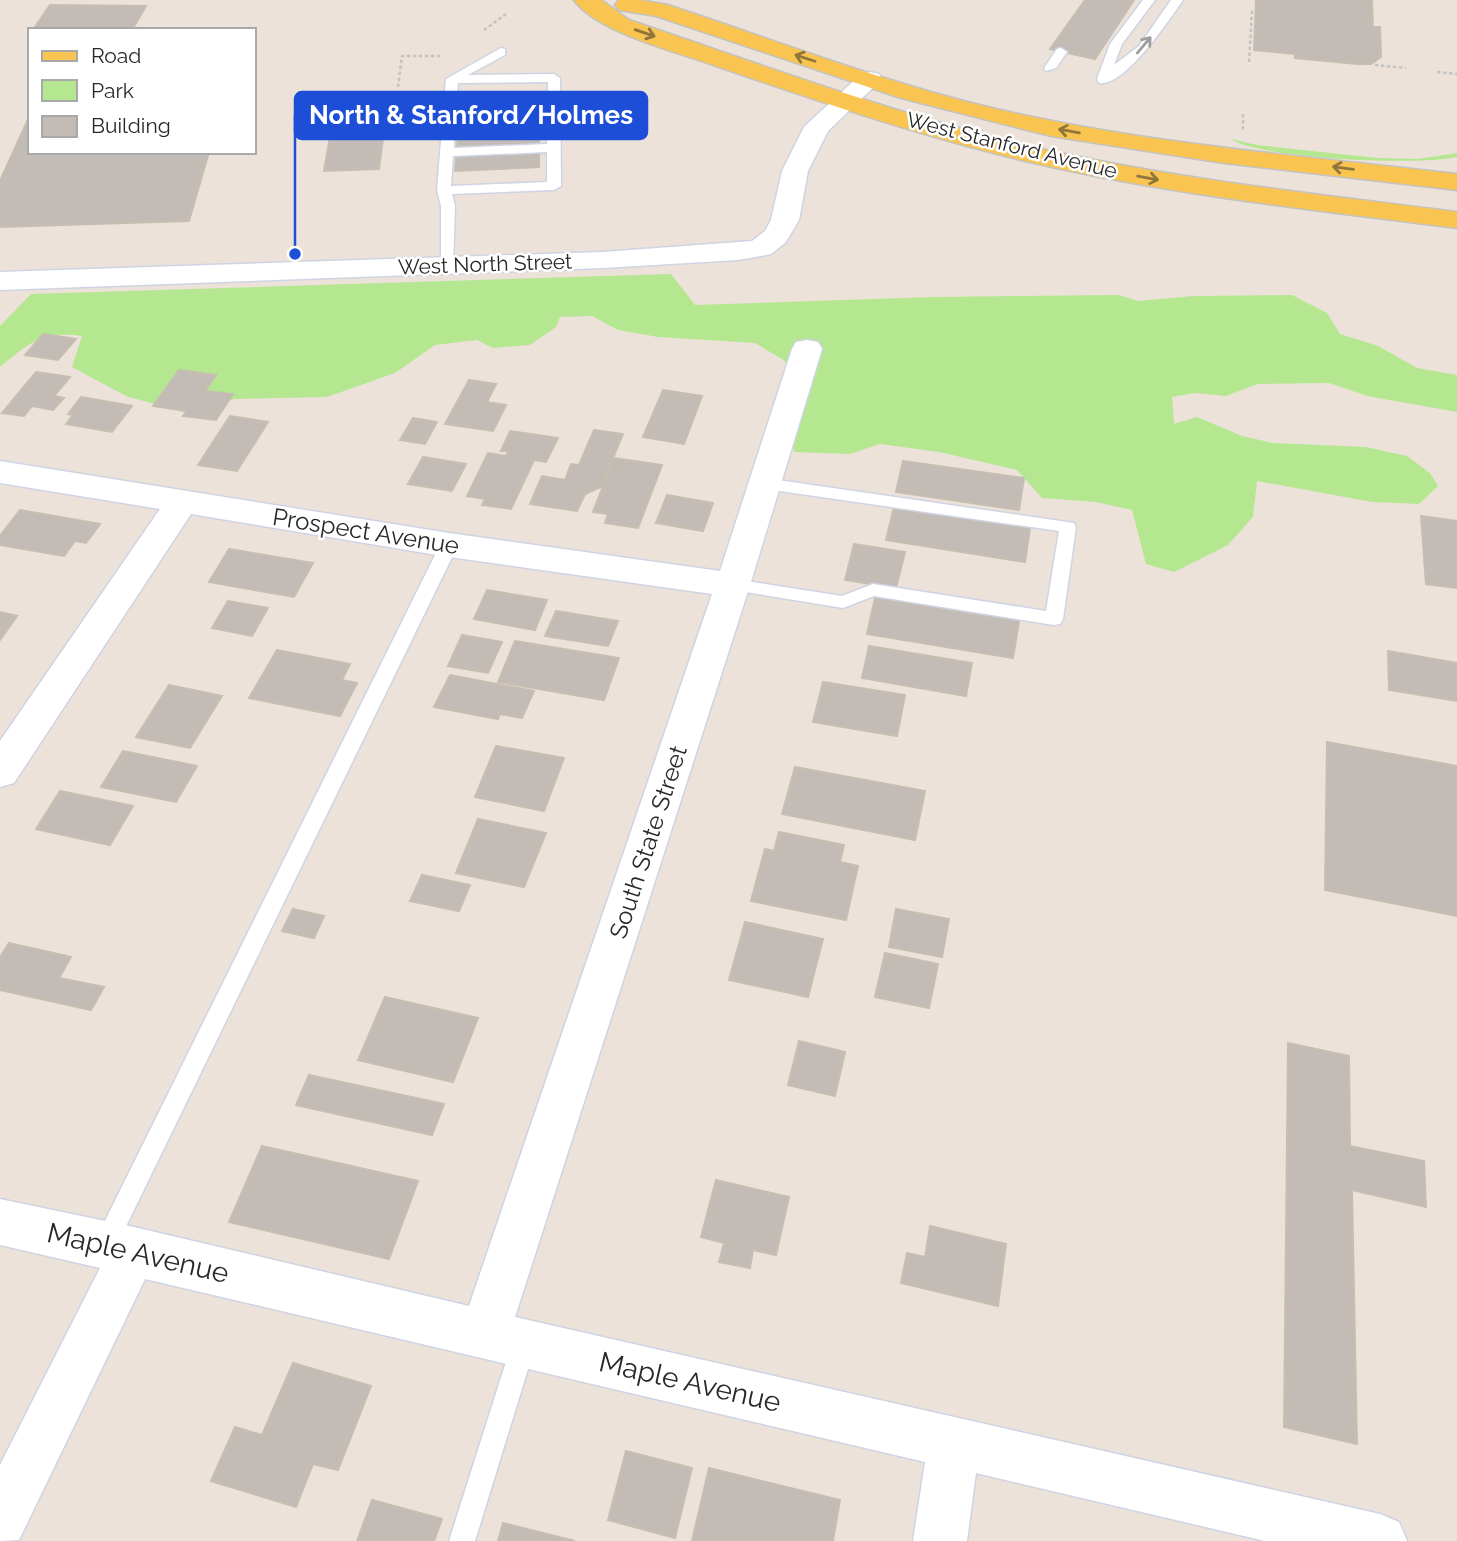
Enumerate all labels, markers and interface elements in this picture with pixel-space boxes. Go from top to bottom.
one-way arrow [634,27,656,40]
legend [28,28,256,154]
one-way arrow [1137,36,1152,54]
text: Road [91,43,141,68]
one-way arrow [795,50,817,63]
text: Park [91,78,134,103]
callout: North & Stanford/Holmes [295,92,647,139]
text: North & Stanford/Holmes [309,100,633,130]
street label: West Stanford Avenue [904,107,1120,183]
text: Building [91,113,171,138]
one-way arrow [1058,123,1081,137]
one-way arrow [1332,162,1354,175]
one-way arrow [1136,172,1159,185]
street label: West North Street [398,248,572,280]
street label: Prospect Avenue [271,502,461,560]
street label: South State Street [603,742,693,942]
street label: Maple Avenue [44,1216,232,1290]
street label: Maple Avenue [596,1345,784,1419]

